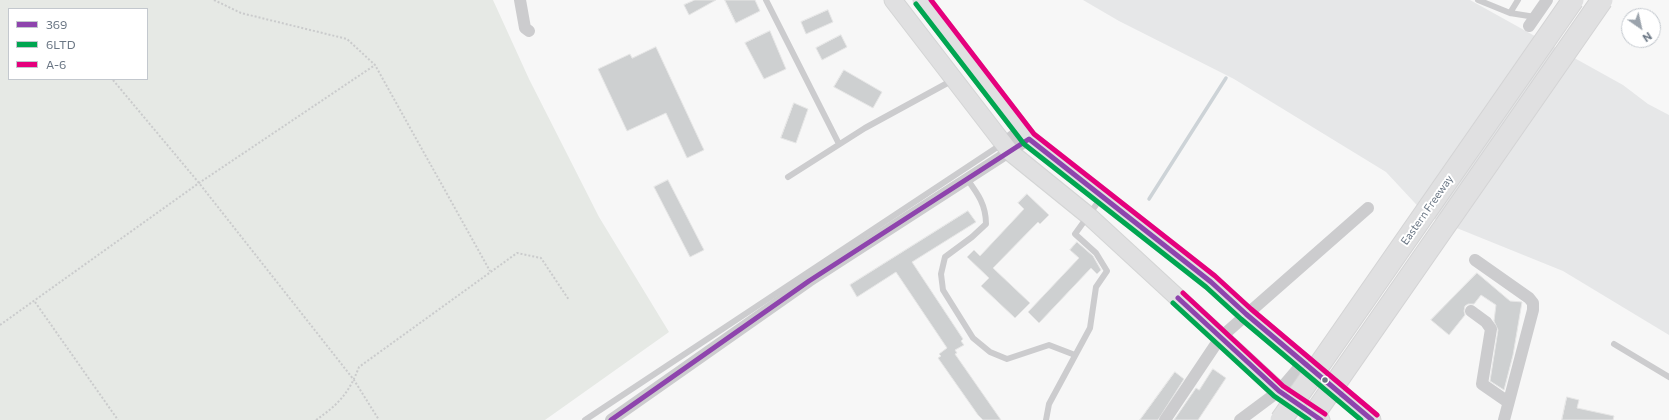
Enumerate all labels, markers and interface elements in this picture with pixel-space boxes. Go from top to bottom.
legend [8,8,148,80]
north arrow [1621,8,1661,48]
text: 369 [46,17,67,31]
text: N [1640,30,1654,45]
text: 6LTD [46,37,76,51]
text: A-6 [46,57,66,71]
street label: Eastern Freeway [1398,173,1456,247]
unlabelled marker [1320,375,1330,385]

